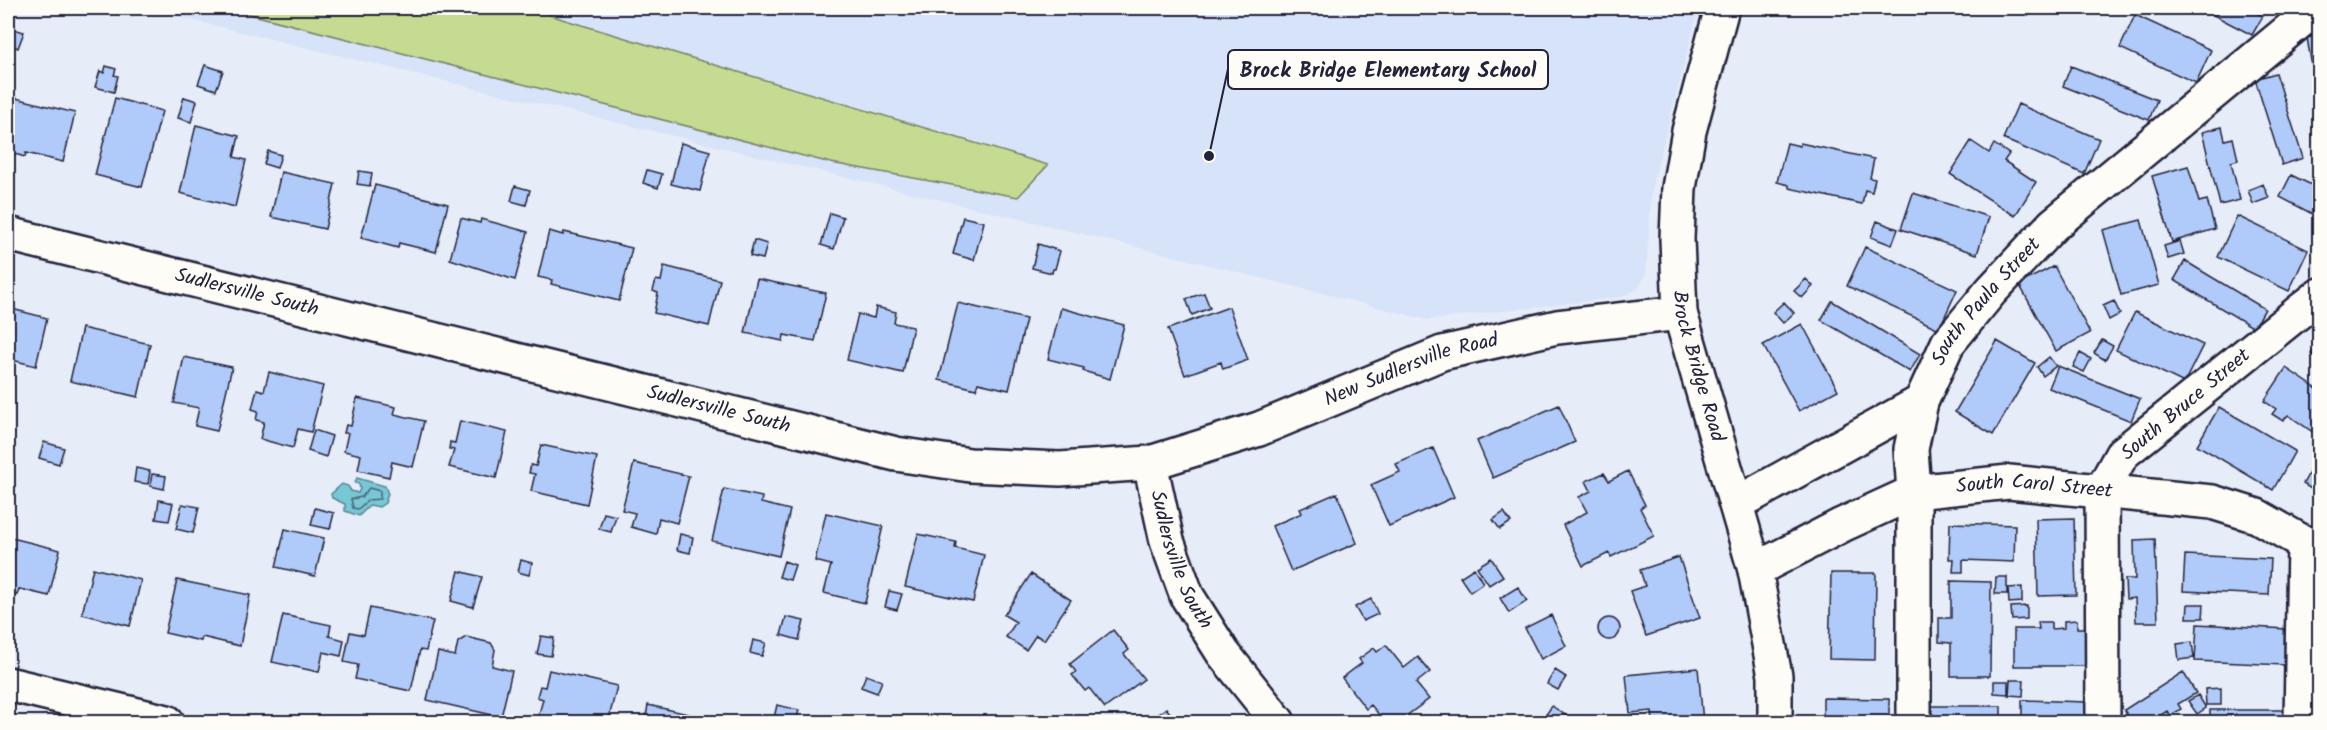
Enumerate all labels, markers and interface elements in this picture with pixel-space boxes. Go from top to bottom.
callout: Brock Bridge Elementary School [1228,50,1548,89]
text: Brock Bridge Elementary School [1240,55,1537,88]
street label: South Paula Street [1924,230,2049,371]
street label: Sudlersville South [172,260,322,326]
street label: Brock Bridge Road [1663,290,1733,447]
street label: New Sudlersville Road [1319,325,1503,416]
street label: South Bruce Street [2114,341,2258,469]
street label: Sudlersville South [643,377,794,443]
street label: South Carol Street [1955,466,2114,508]
street label: Sudlersville South [1140,487,1220,636]

